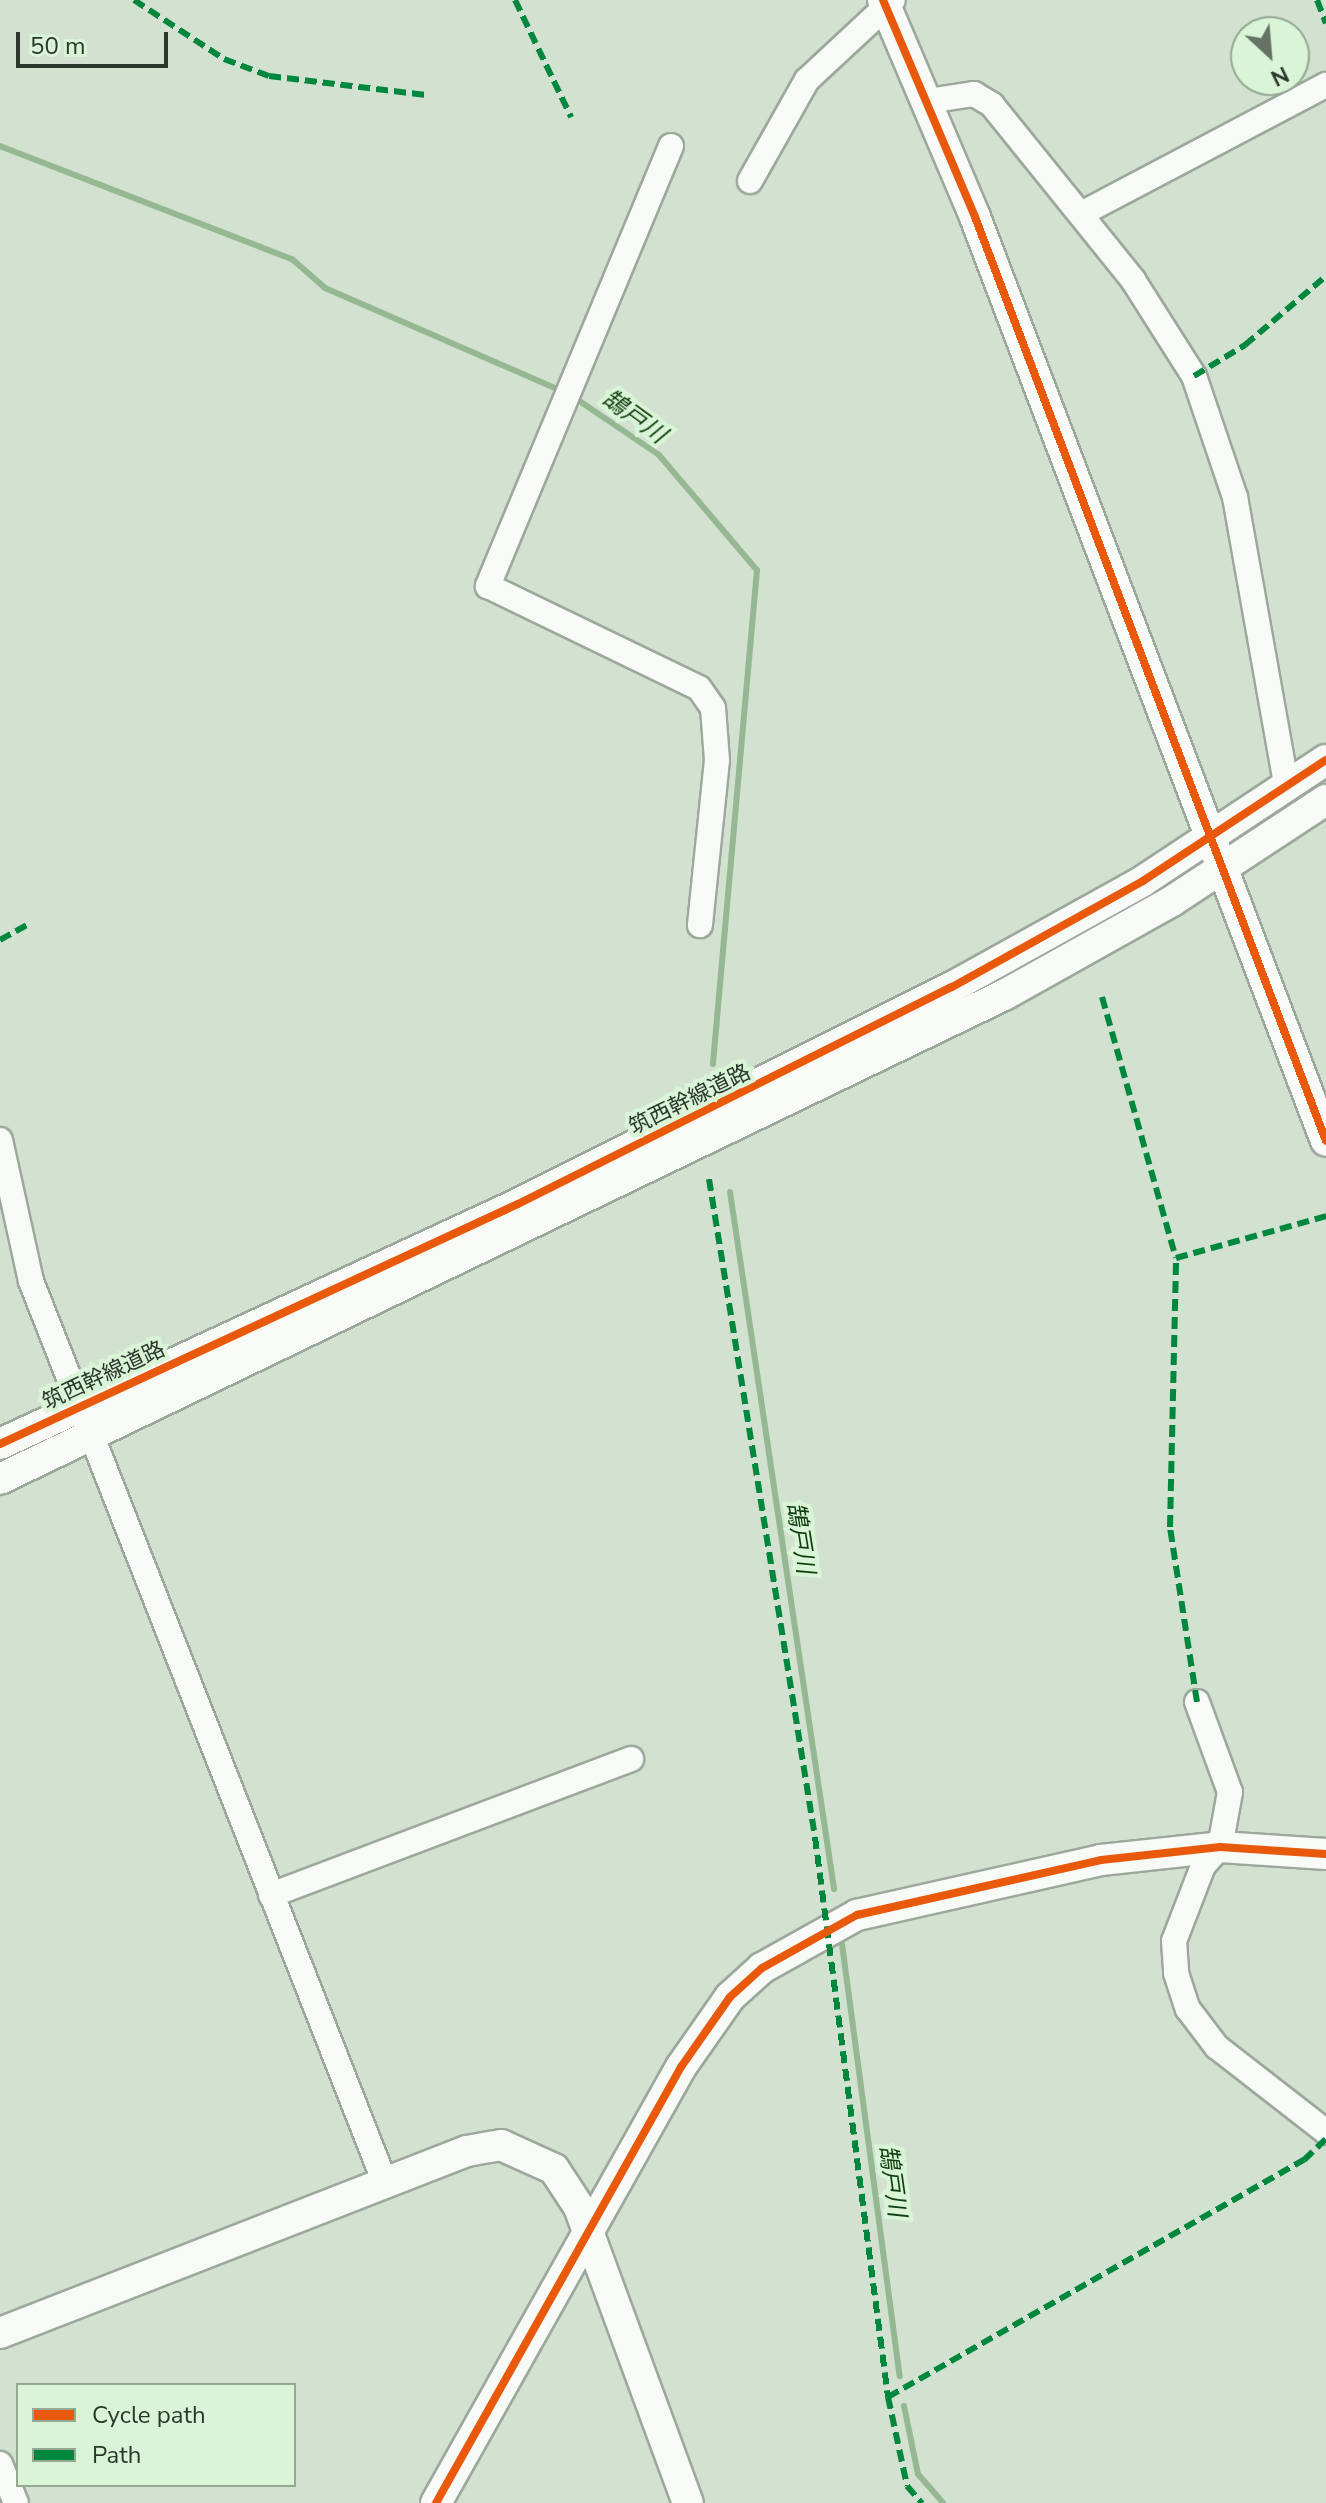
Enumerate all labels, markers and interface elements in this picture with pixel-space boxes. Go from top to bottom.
scale bar [20,16,172,66]
north arrow [1230,16,1310,96]
text: 50 m [30,30,86,62]
text: N [1266,59,1294,93]
water label: 鵠戸川 [596,384,672,450]
street label: 筑西幹線道路 [625,1059,755,1141]
street label: 筑西幹線道路 [39,1336,169,1416]
water label: 鵠戸川 [780,1500,820,1576]
water label: 鵠戸川 [873,2143,911,2219]
legend [16,2383,296,2487]
text: Cycle path [92,2399,206,2431]
text: Path [92,2439,141,2471]

